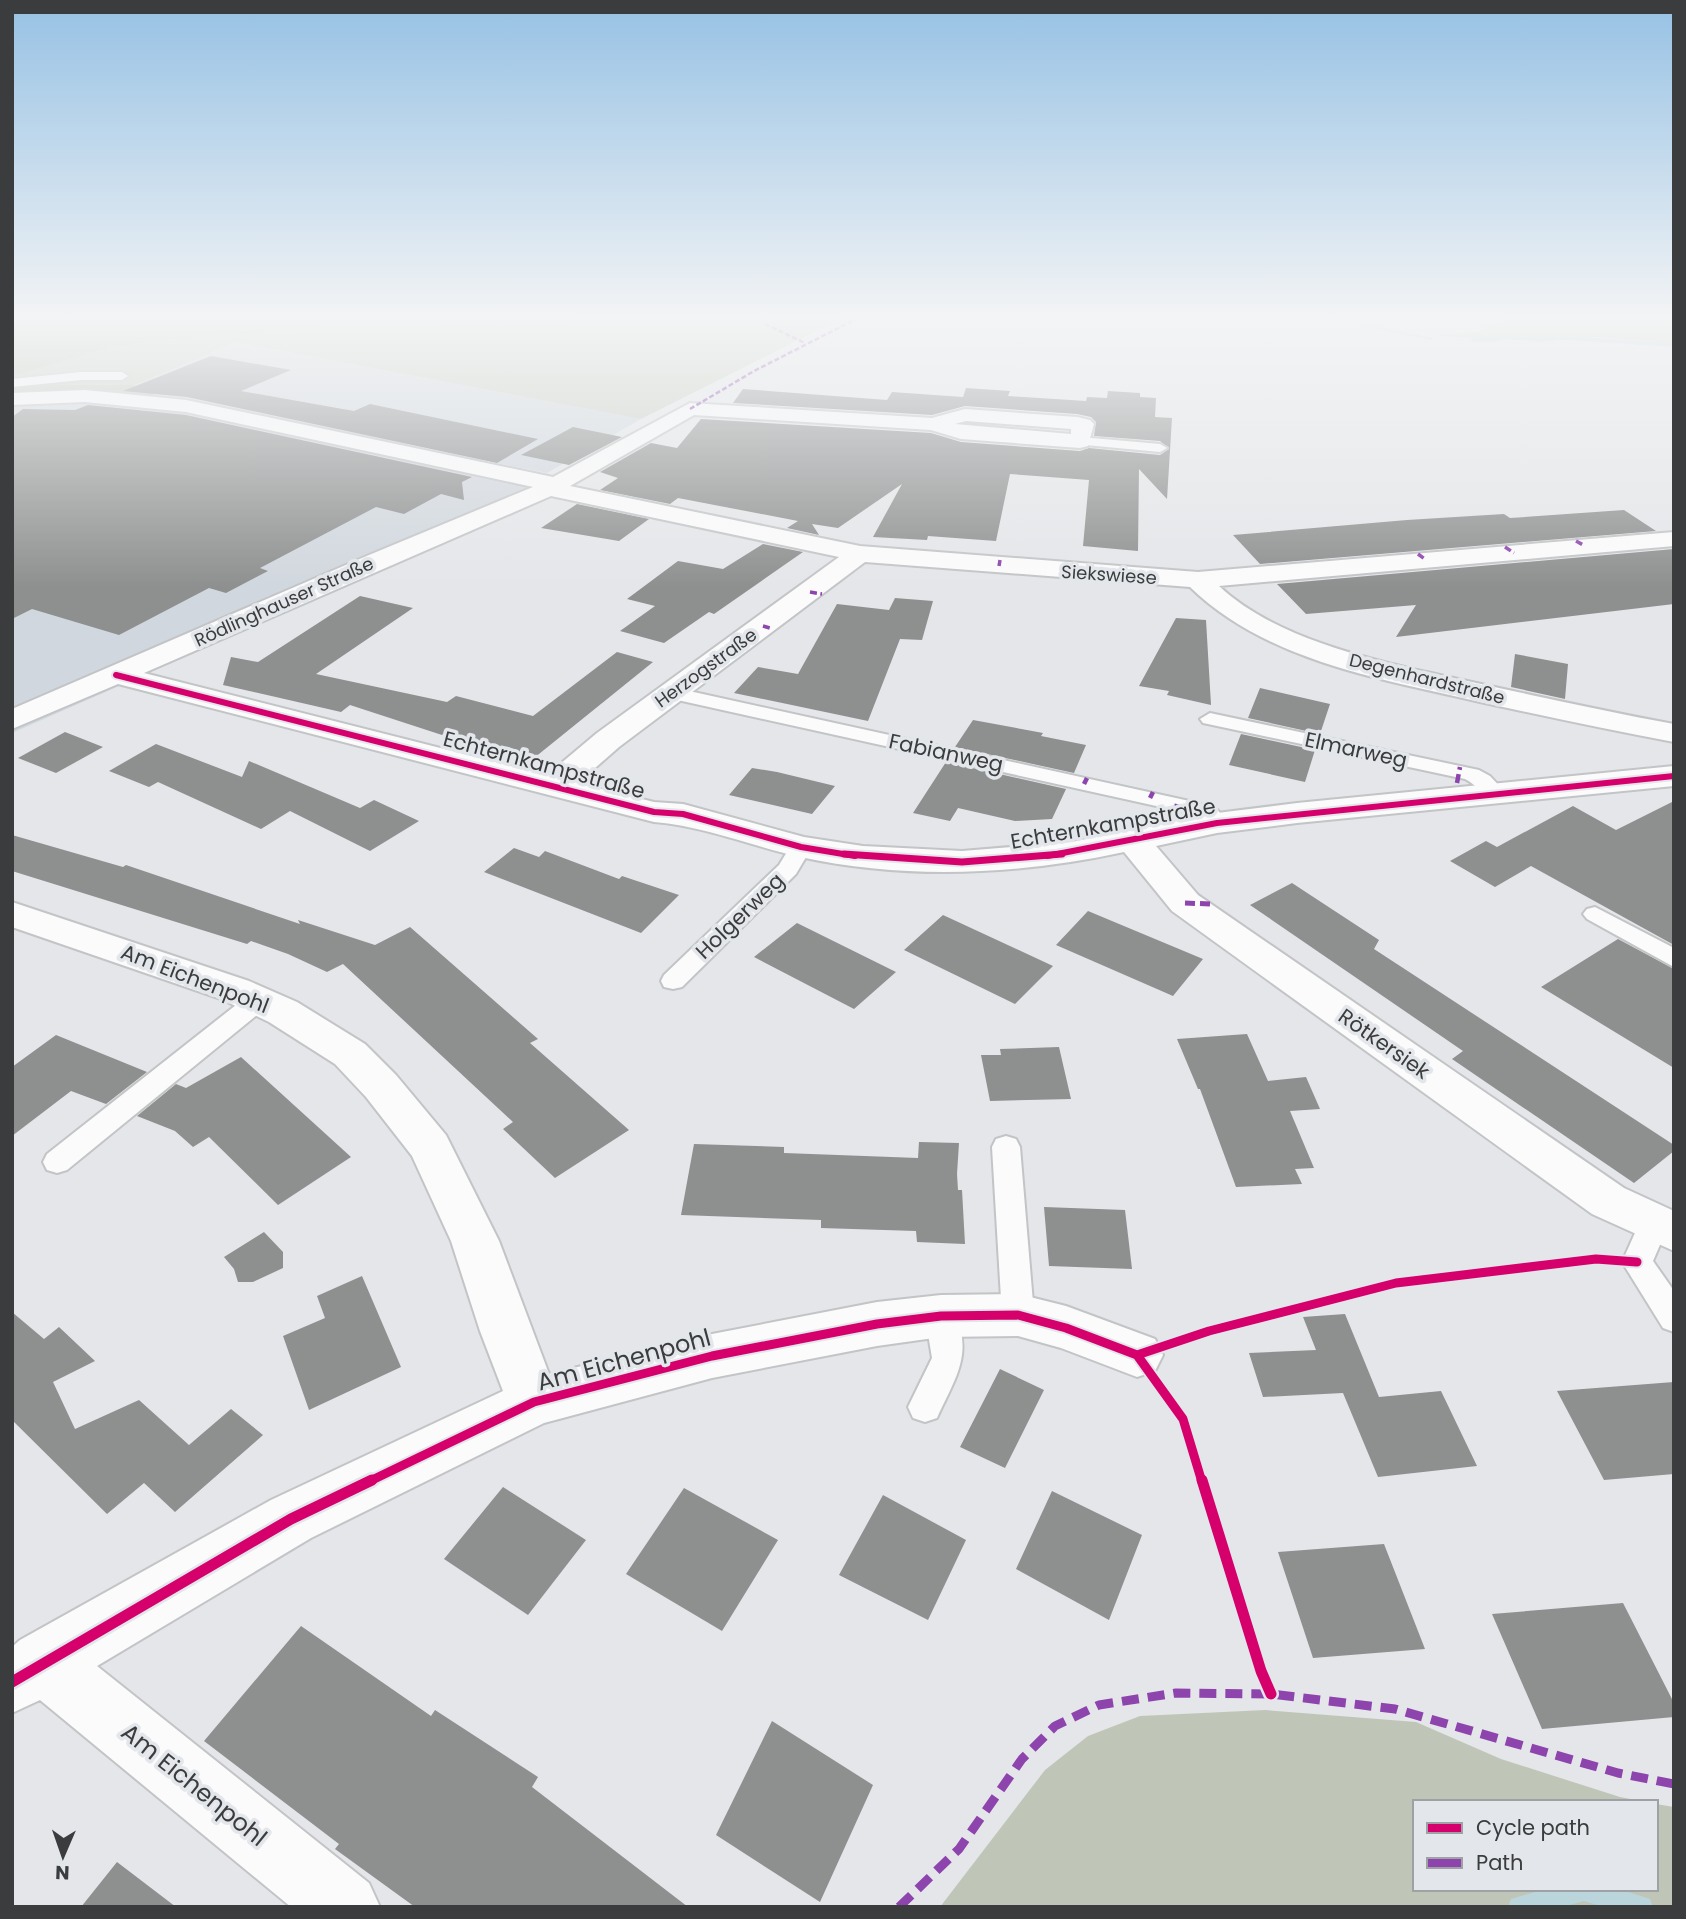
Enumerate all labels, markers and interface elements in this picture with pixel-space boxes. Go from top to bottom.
street label: Rödlinghauser Straße [190,551,377,652]
street label: Siekswiese [1060,559,1158,590]
street label: Herzogstraße [650,622,762,713]
street label: Degenhardstraße [1347,647,1508,710]
street label: Echternkampstraße [440,724,648,805]
street label: Elmarweg [1302,725,1410,775]
street label: Fabianweg [886,726,1006,779]
street label: Echternkampstraße [1008,791,1218,856]
street label: Holgerweg [689,866,790,965]
street label: Am Eichenpohl [117,937,273,1020]
street label: Rötkersiek [1333,1001,1436,1086]
street label: Am Eichenpohl [533,1320,714,1399]
street label: Am Eichenpohl [115,1716,274,1854]
legend [1413,1800,1658,1891]
text: Cycle path [1476,1813,1590,1842]
north arrow [28,1821,98,1891]
text: Path [1476,1848,1523,1877]
text: N [55,1859,70,1886]

